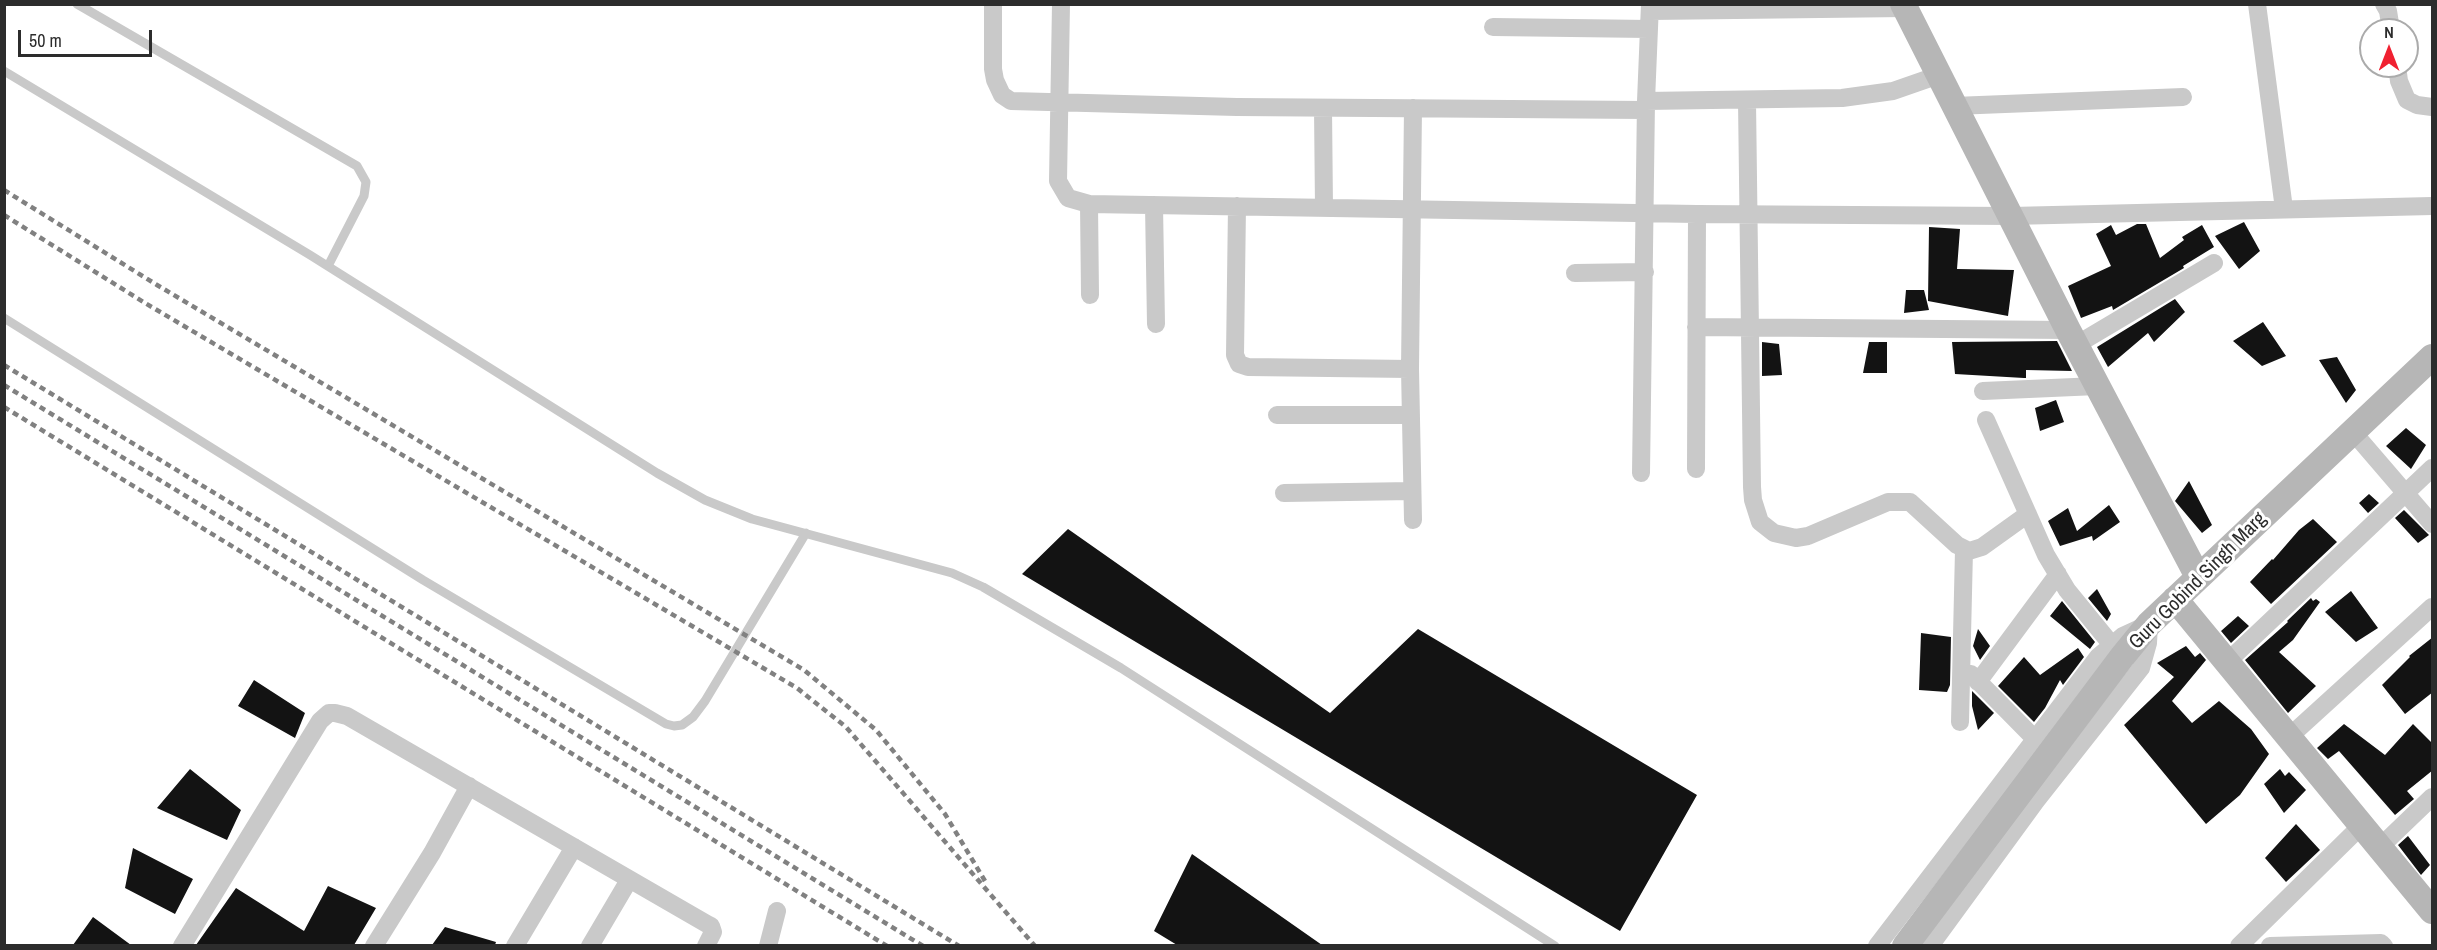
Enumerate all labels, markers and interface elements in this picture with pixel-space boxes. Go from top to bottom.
scale bar [21,18,154,56]
north arrow [2359,18,2419,78]
text: N [2384,21,2394,43]
text: 50 m [29,28,62,53]
street label: Guru Gobind Singh Marg [2124,507,2272,655]

